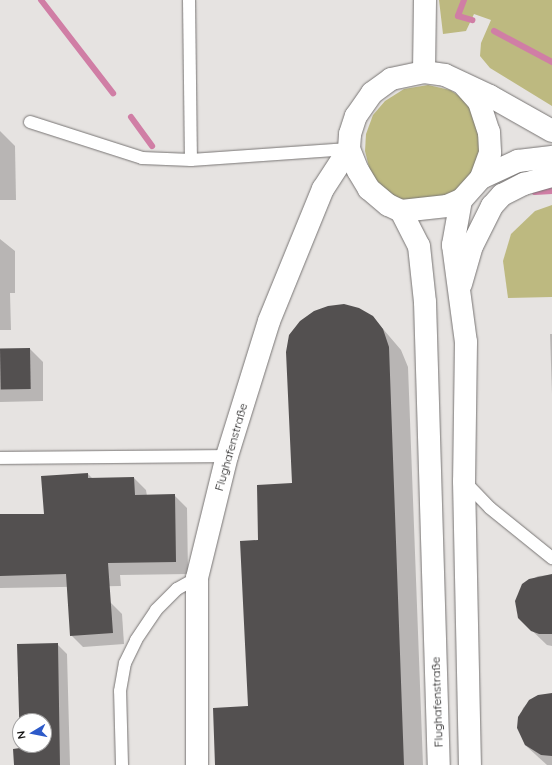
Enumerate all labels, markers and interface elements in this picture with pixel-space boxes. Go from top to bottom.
street label: Flughafenstraße [212,401,250,493]
street label: Flughafenstraße [428,656,446,748]
north arrow [12,713,52,753]
text: N [14,730,29,740]

